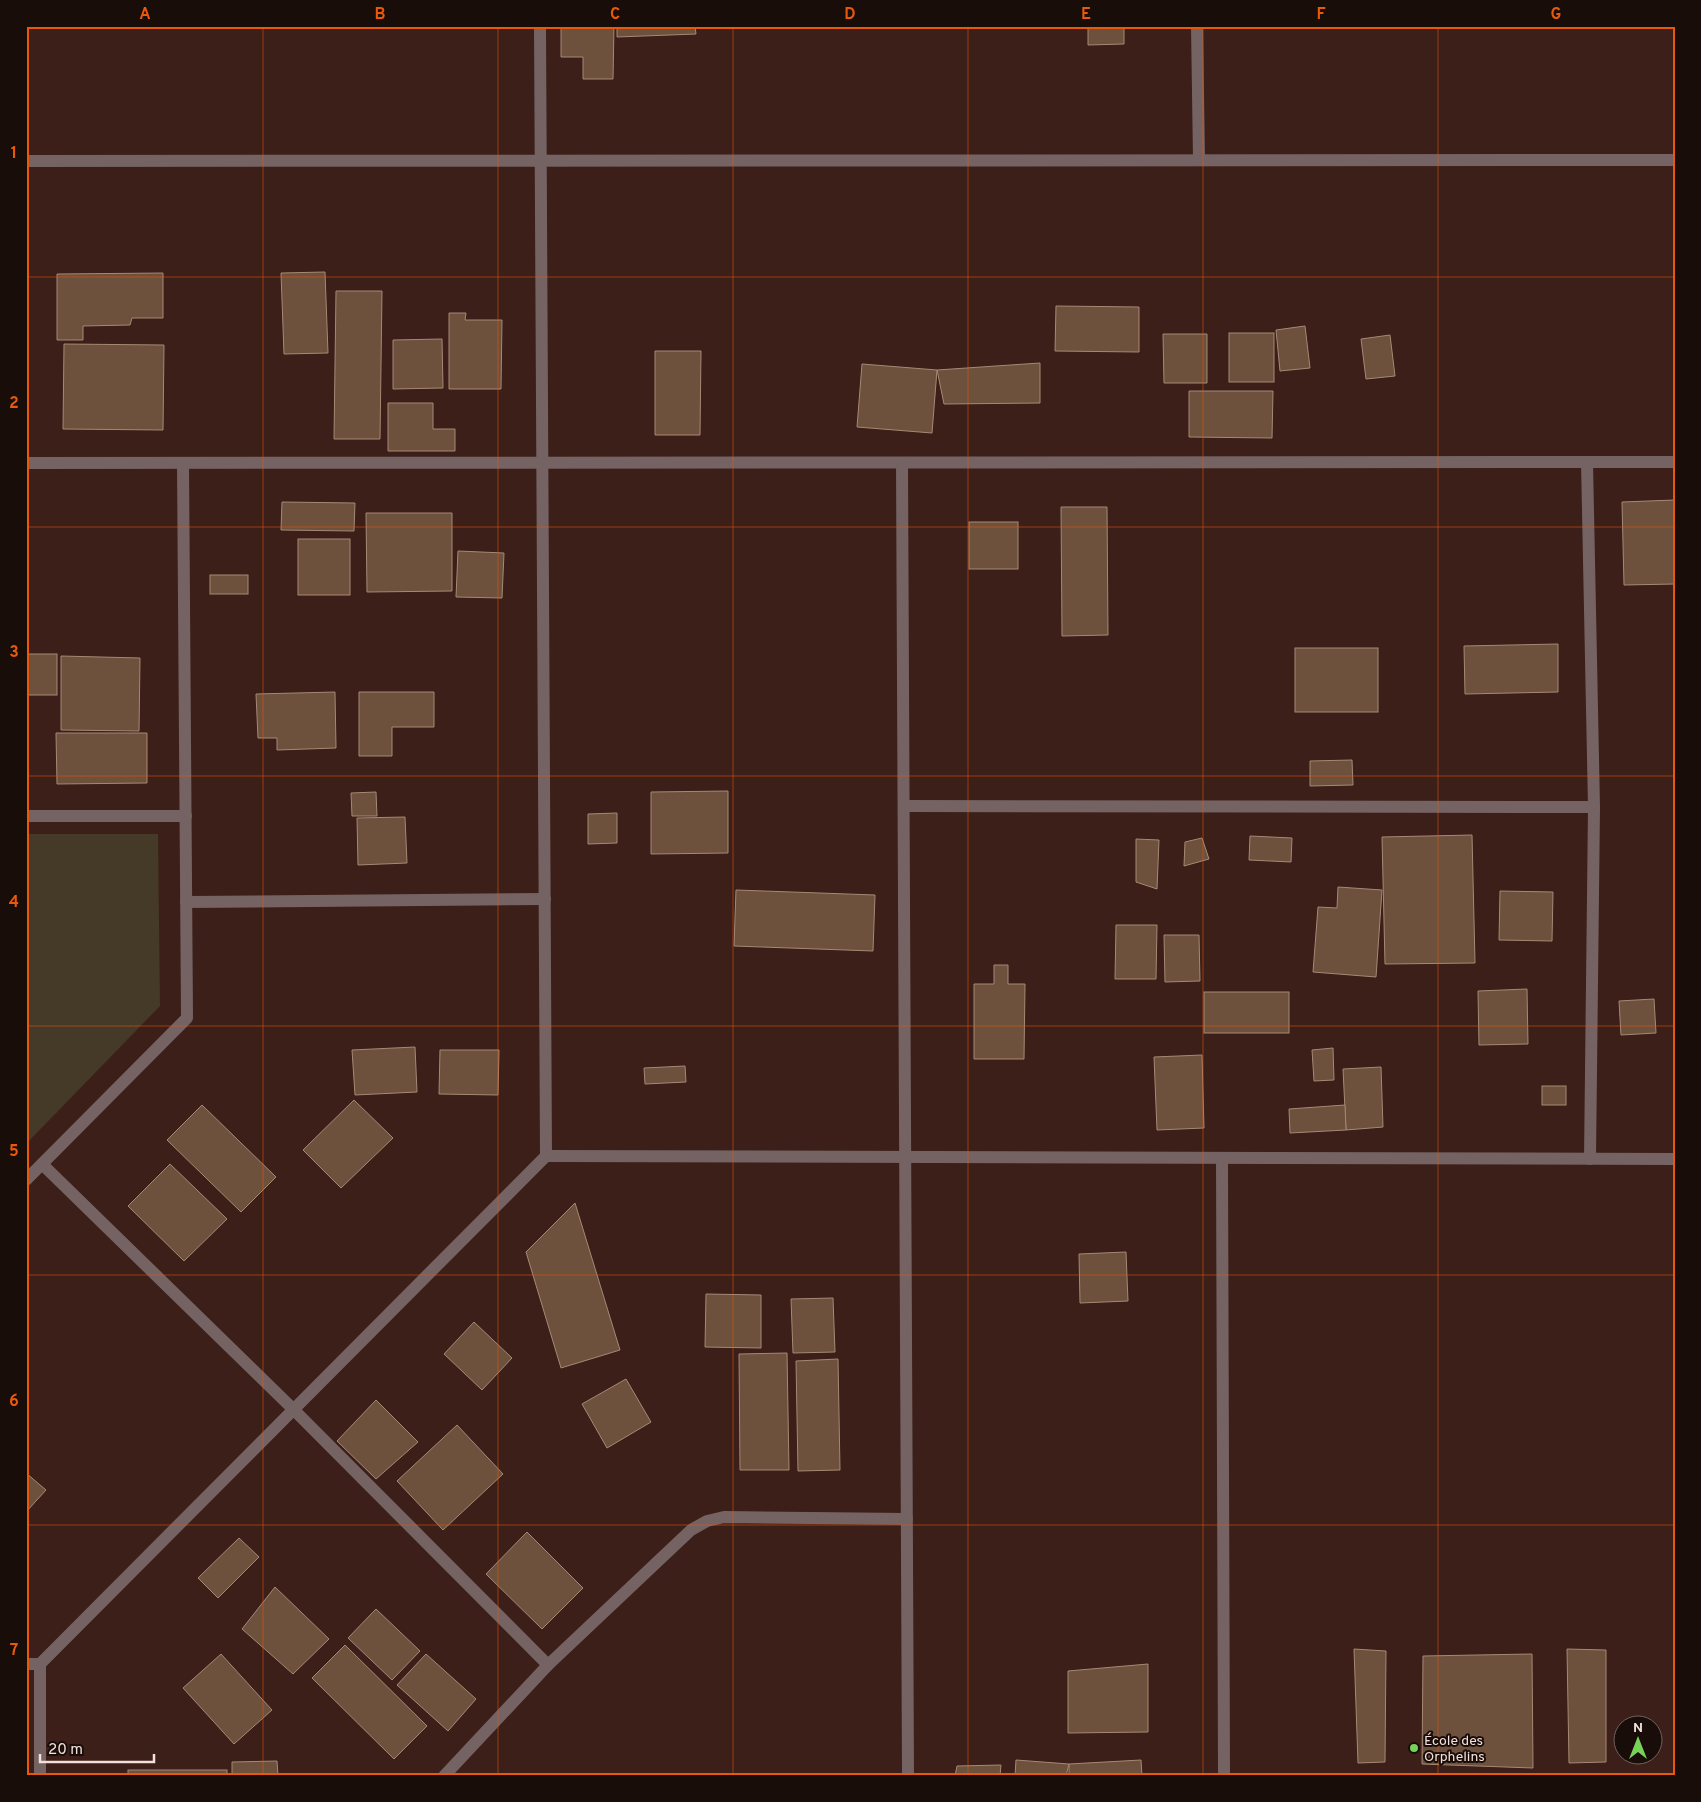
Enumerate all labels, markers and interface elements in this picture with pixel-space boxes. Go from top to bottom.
text: A [139,5,151,25]
text: B [374,5,386,25]
text: C [610,5,620,25]
text: D [844,5,856,25]
text: E [1081,5,1091,25]
text: F [1316,5,1326,25]
text: G [1551,5,1561,25]
text: 1 [11,144,17,164]
text: 2 [9,394,19,414]
text: 3 [9,643,19,663]
text: 4 [9,893,19,913]
text: 5 [9,1142,19,1162]
text: 6 [9,1392,19,1412]
text: 7 [10,1641,18,1661]
north arrow [1614,1714,1664,1764]
text: N [1633,1720,1643,1737]
scale bar [40,1732,154,1764]
place label: École des Orphelins [1424,1732,1485,1766]
text: 20 m [48,1741,83,1760]
marker: École des Orphelins [1408,1742,1420,1754]

